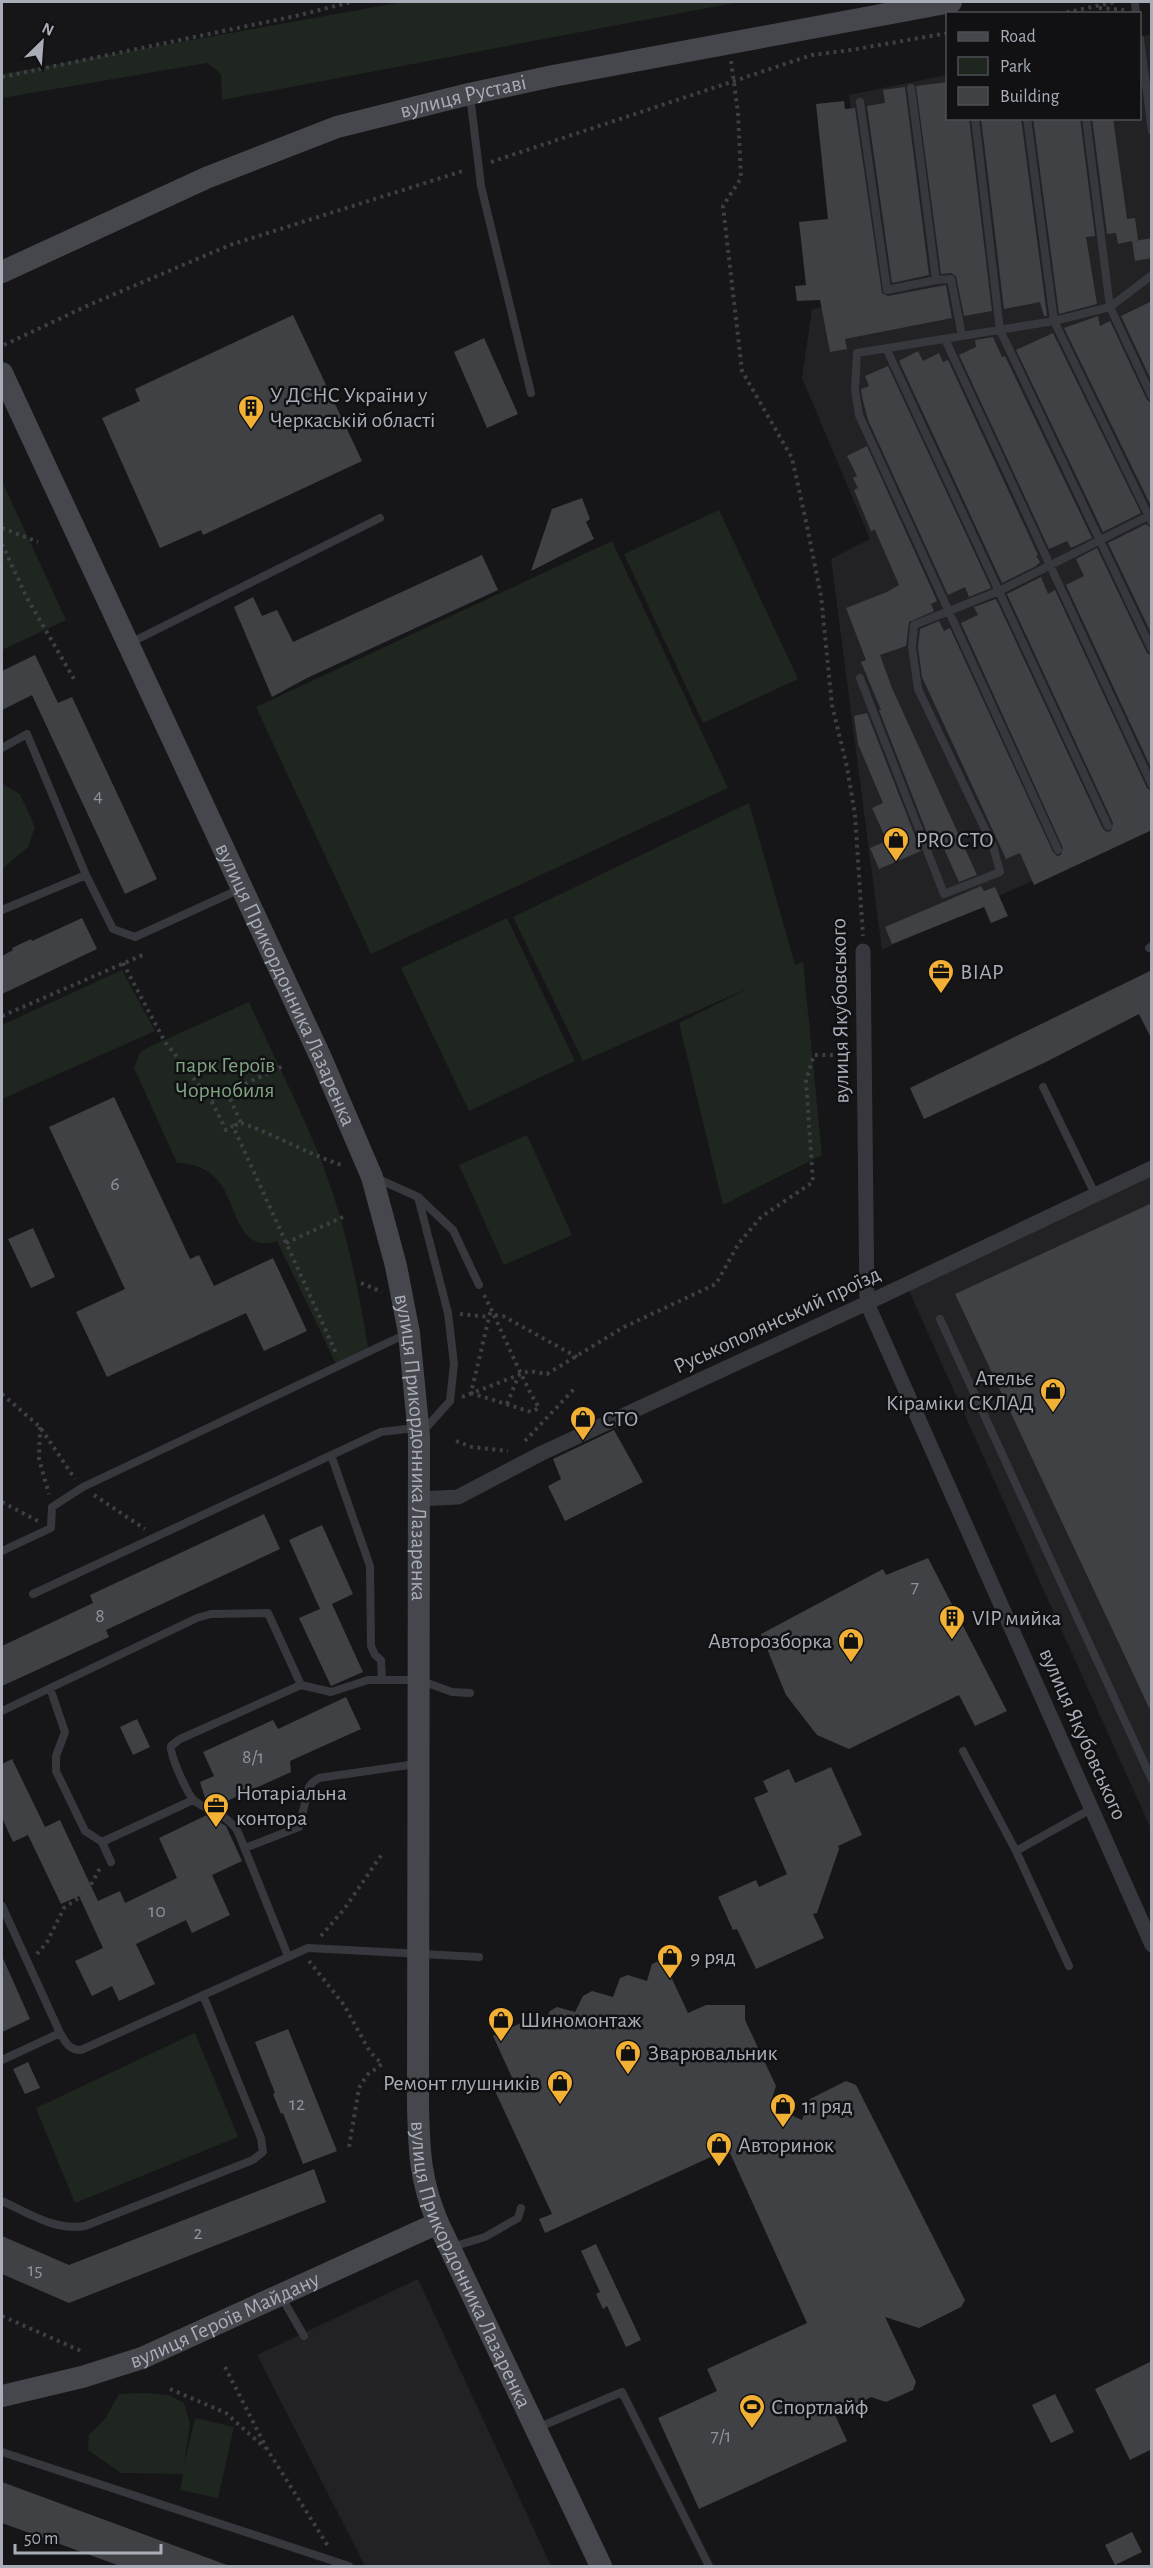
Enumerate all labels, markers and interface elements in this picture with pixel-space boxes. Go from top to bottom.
north arrow [12,12,72,72]
legend [946,12,1141,120]
text: N [39,20,56,39]
text: Road [1000,28,1036,46]
text: Park [1000,58,1032,76]
street label: вулиця Руставі [398,71,528,122]
text: Building [1000,88,1060,106]
place label: У ДСНС України у Черкаській області [270,384,435,431]
building icon: У ДСНС України у Черкаській області [236,393,266,431]
house number: 4 [93,786,103,806]
shop icon: PRO СТО [881,825,911,863]
place label: PRO СТО [916,829,994,851]
street label: вулиця Прикордонника Лазаренка [211,840,360,1129]
street label: вулиця Якубовського [827,918,853,1104]
office icon: ВІАР [926,957,956,995]
place label: ВІАР [960,961,1004,983]
park label: парк Героїв Чорнобиля [175,1054,275,1101]
house number: 6 [110,1174,120,1194]
street label: Руськополянський проїзд [670,1262,884,1378]
street label: вулиця Прикордонника Лазаренка [391,1292,430,1601]
place label: Ательє Кіраміки СКЛАД [886,1367,1034,1414]
shop icon: Ательє Кіраміки СКЛАД [1038,1376,1068,1414]
shop icon: СТО [568,1404,598,1442]
place label: СТО [602,1408,639,1430]
house number: 7 [911,1577,919,1597]
building icon: VIP мийка [937,1603,967,1641]
house number: 8 [95,1606,105,1626]
place label: VIP мийка [972,1607,1061,1629]
shop icon: Авторозборка [836,1626,866,1664]
place label: Авторозборка [708,1630,832,1652]
street label: вулиця Якубовського [1035,1645,1131,1823]
house number: 8/1 [242,1747,264,1767]
place label: Нотаріальна контора [236,1782,347,1829]
office icon: Нотаріальна контора [201,1791,231,1829]
house number: 10 [148,1901,166,1921]
shop icon: 9 ряд [655,1942,685,1980]
place label: 9 ряд [690,1946,736,1968]
shop icon: Шиномонтаж [486,2005,516,2043]
place label: Шиномонтаж [520,2009,642,2031]
shop icon: Зварювальник [613,2038,643,2076]
place label: Зварювальник [648,2042,778,2064]
shop icon: Ремонт глушників [545,2068,575,2106]
place label: Ремонт глушників [383,2072,540,2094]
shop icon: 11 ряд [768,2091,798,2129]
house number: 12 [289,2094,305,2114]
place label: 11 ряд [802,2095,853,2117]
street label: вулиця Прикордонника Лазаренка [407,2121,535,2412]
shop icon: Авторинок [704,2130,734,2168]
place label: Авторинок [738,2134,834,2156]
house number: 2 [193,2223,203,2243]
house number: 15 [27,2260,43,2280]
street label: вулиця Героїв Майдану [127,2267,323,2372]
sports icon: Спортлайф [737,2392,767,2430]
place label: Спортлайф [771,2396,868,2418]
house number: 7/1 [711,2426,731,2446]
scale bar [15,2517,160,2555]
text: 50 m [24,2530,58,2548]

